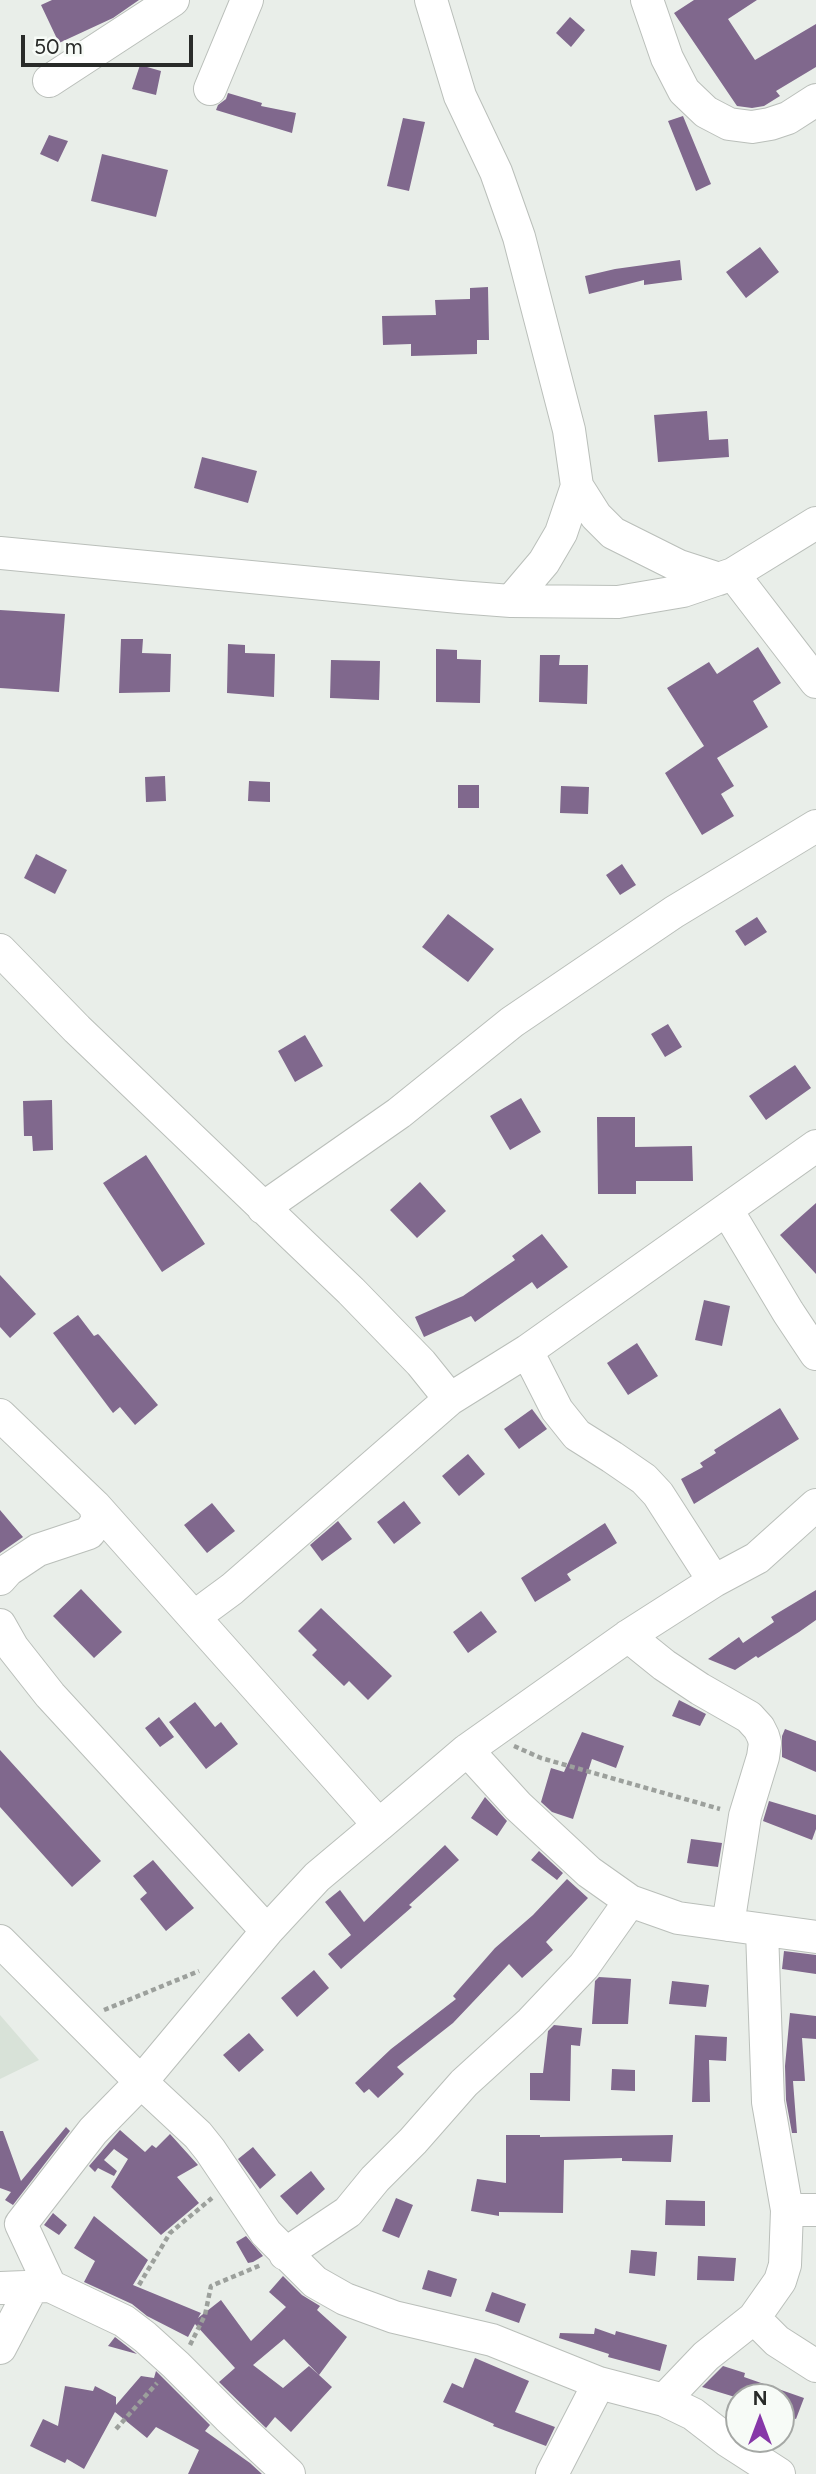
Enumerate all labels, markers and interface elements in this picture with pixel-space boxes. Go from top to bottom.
scale bar [24,21,196,65]
text: 50 m [34,34,83,59]
north arrow [725,2383,795,2453]
text: N [753,2387,767,2410]

